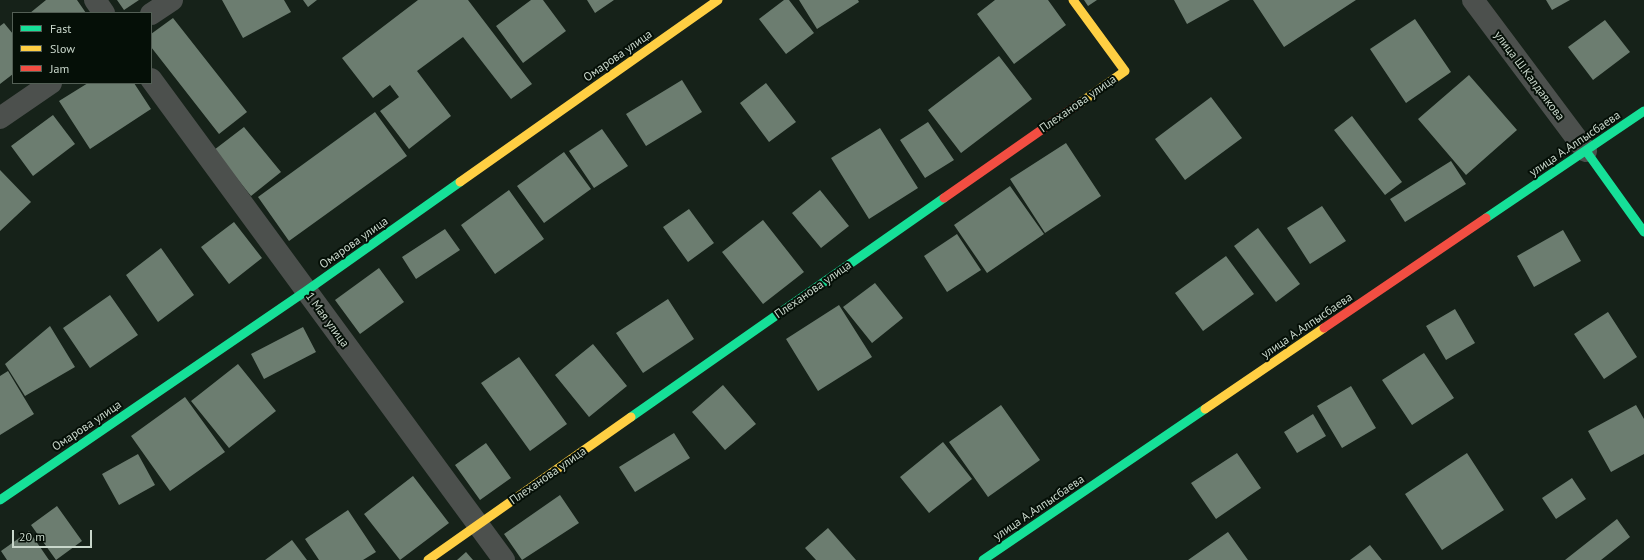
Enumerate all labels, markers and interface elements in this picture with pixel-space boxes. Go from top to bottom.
legend [12,12,152,84]
text: Fast [50,21,71,36]
street label: Омарова улица [581,27,655,85]
street label: улица Ш.Калдаякова [1491,28,1567,124]
text: Slow [50,41,75,56]
text: Jam [50,61,69,76]
street label: Плеханова улица [1037,72,1119,136]
street label: улица А.Алпысбаева [1527,108,1623,180]
street label: Омарова улица [317,214,391,272]
street label: Плеханова улица [772,258,854,322]
street label: 1 Мая улица [302,290,352,350]
street label: улица А.Алпысбаева [1259,290,1355,362]
street label: Омарова улица [50,398,124,454]
street label: Плеханова улица [507,444,589,508]
street label: улица А.Алпысбаева [991,472,1087,544]
scale bar [14,522,94,548]
text: 20 m [19,529,45,544]

